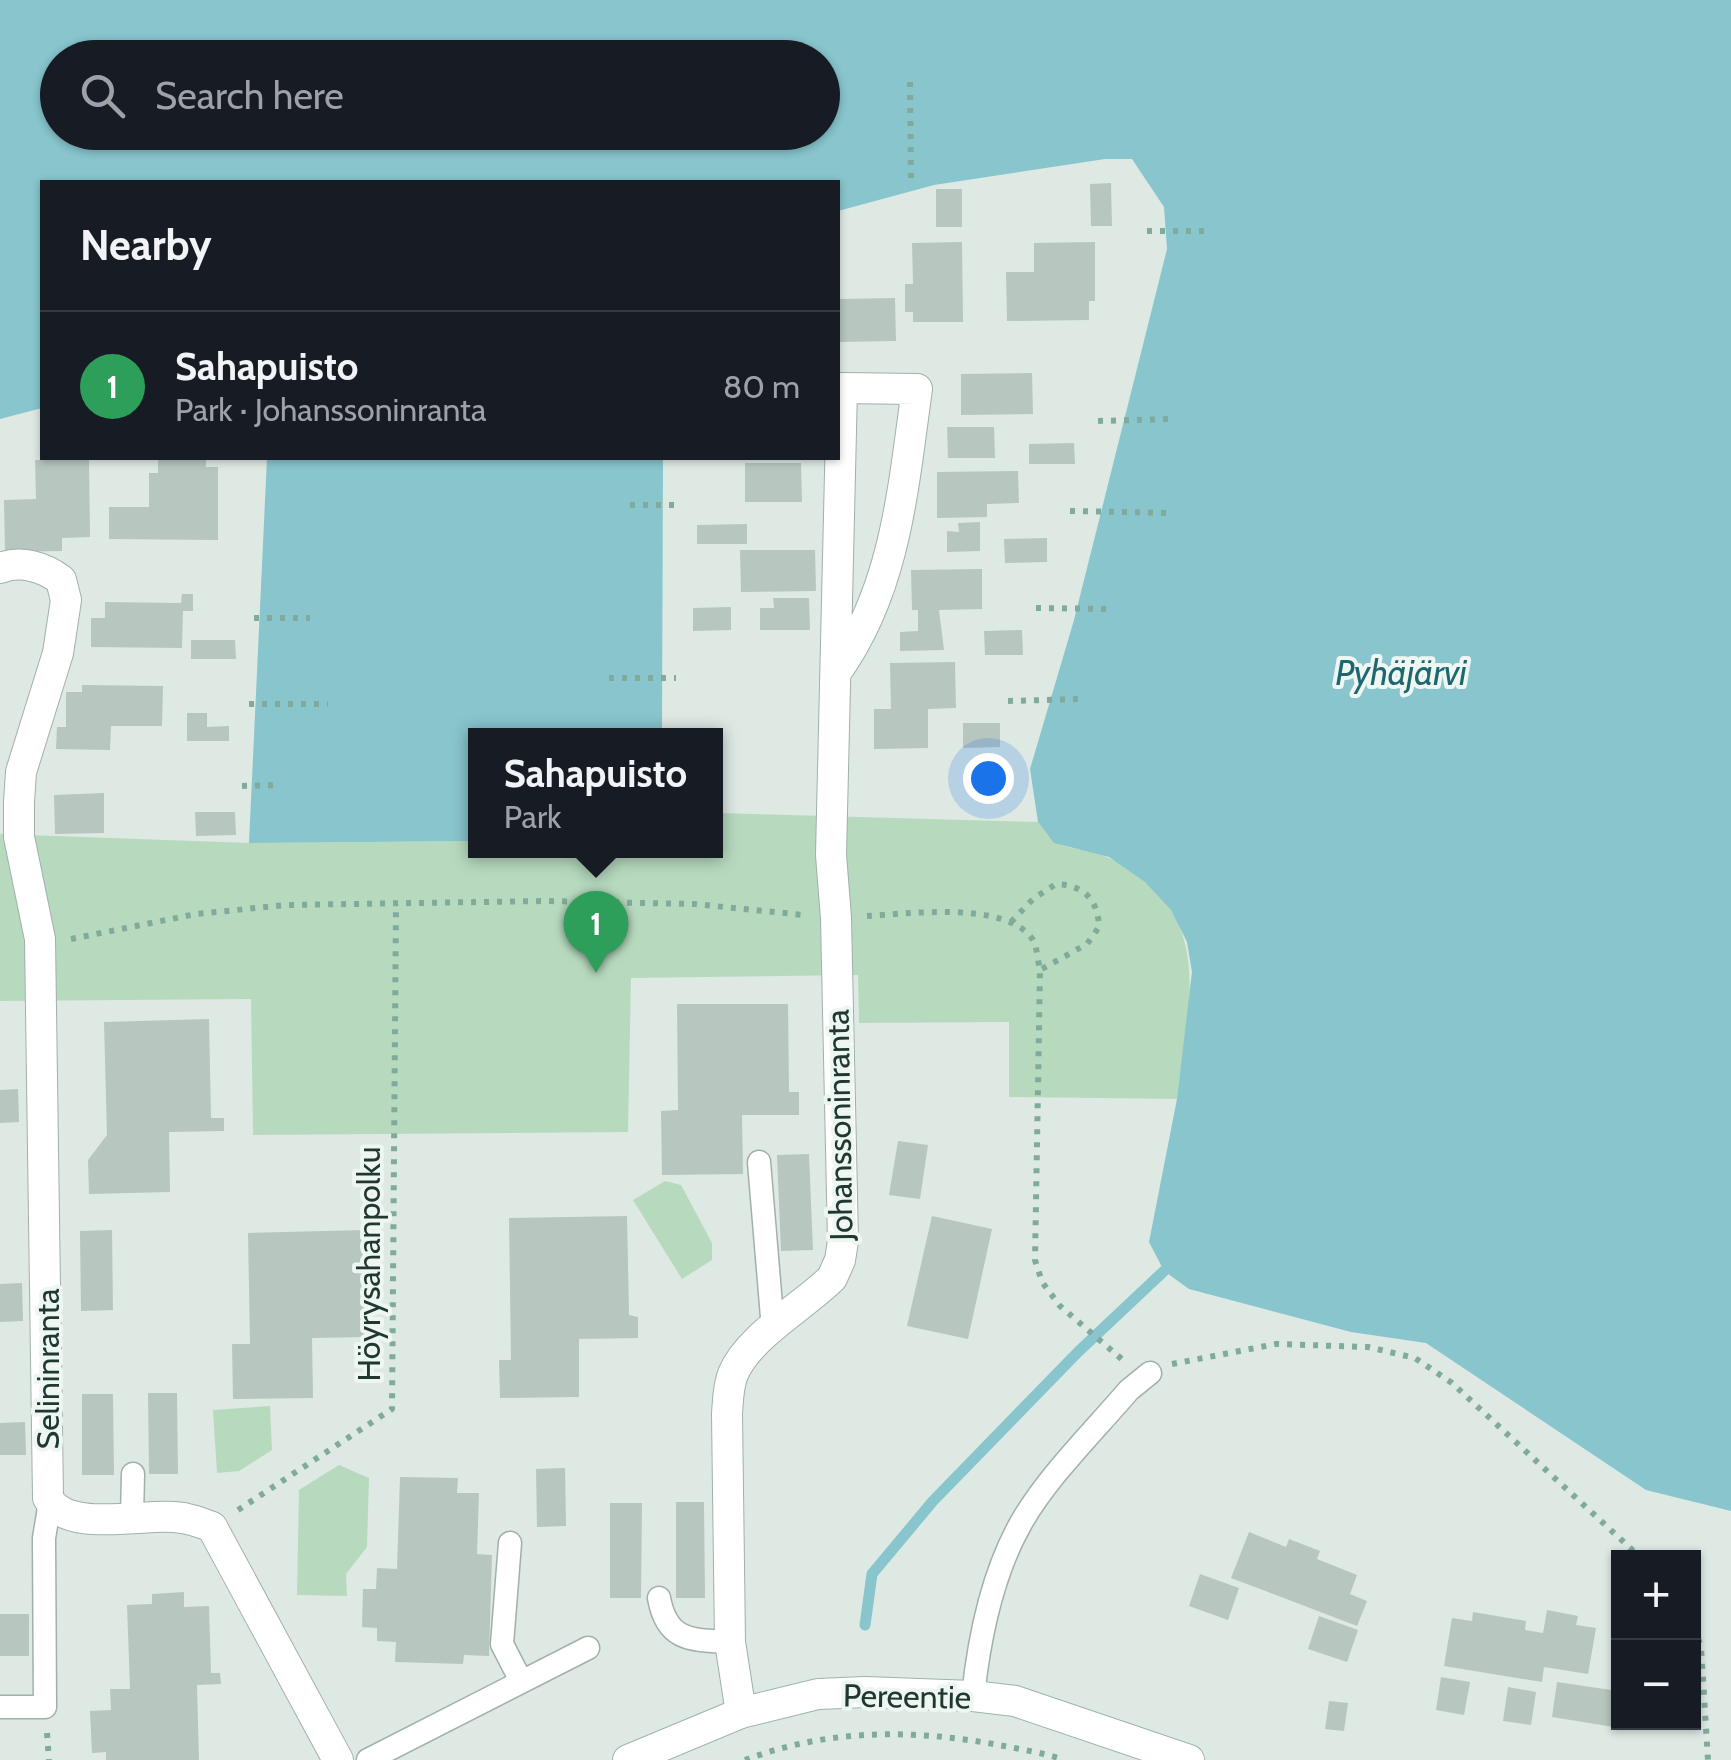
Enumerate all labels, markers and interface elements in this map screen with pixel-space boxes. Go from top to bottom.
search box [40,40,840,150]
icon: search [75,68,130,123]
text: Search here [155,72,344,119]
text: Nearby [80,219,212,271]
text: Sahapuisto [175,343,358,390]
text: 1 [107,367,118,406]
text: 80 m [723,367,800,406]
text: Park · Johanssoninranta [175,390,486,429]
water label: Pyhäjärvi [1335,651,1467,694]
popup [468,728,723,858]
text: Sahapuisto [504,750,687,797]
your location [963,753,1014,804]
text: Park [504,797,561,836]
pin: 1 [564,890,628,973]
street label: Johanssoninranta [817,1008,861,1242]
street label: Höyrysahanpolku [349,1147,388,1381]
street label: Selininranta [28,1288,67,1450]
map controls [1611,1550,1701,1730]
button: + [1611,1550,1701,1640]
button: − [1611,1640,1701,1730]
street label: Pereentie [843,1675,971,1717]

